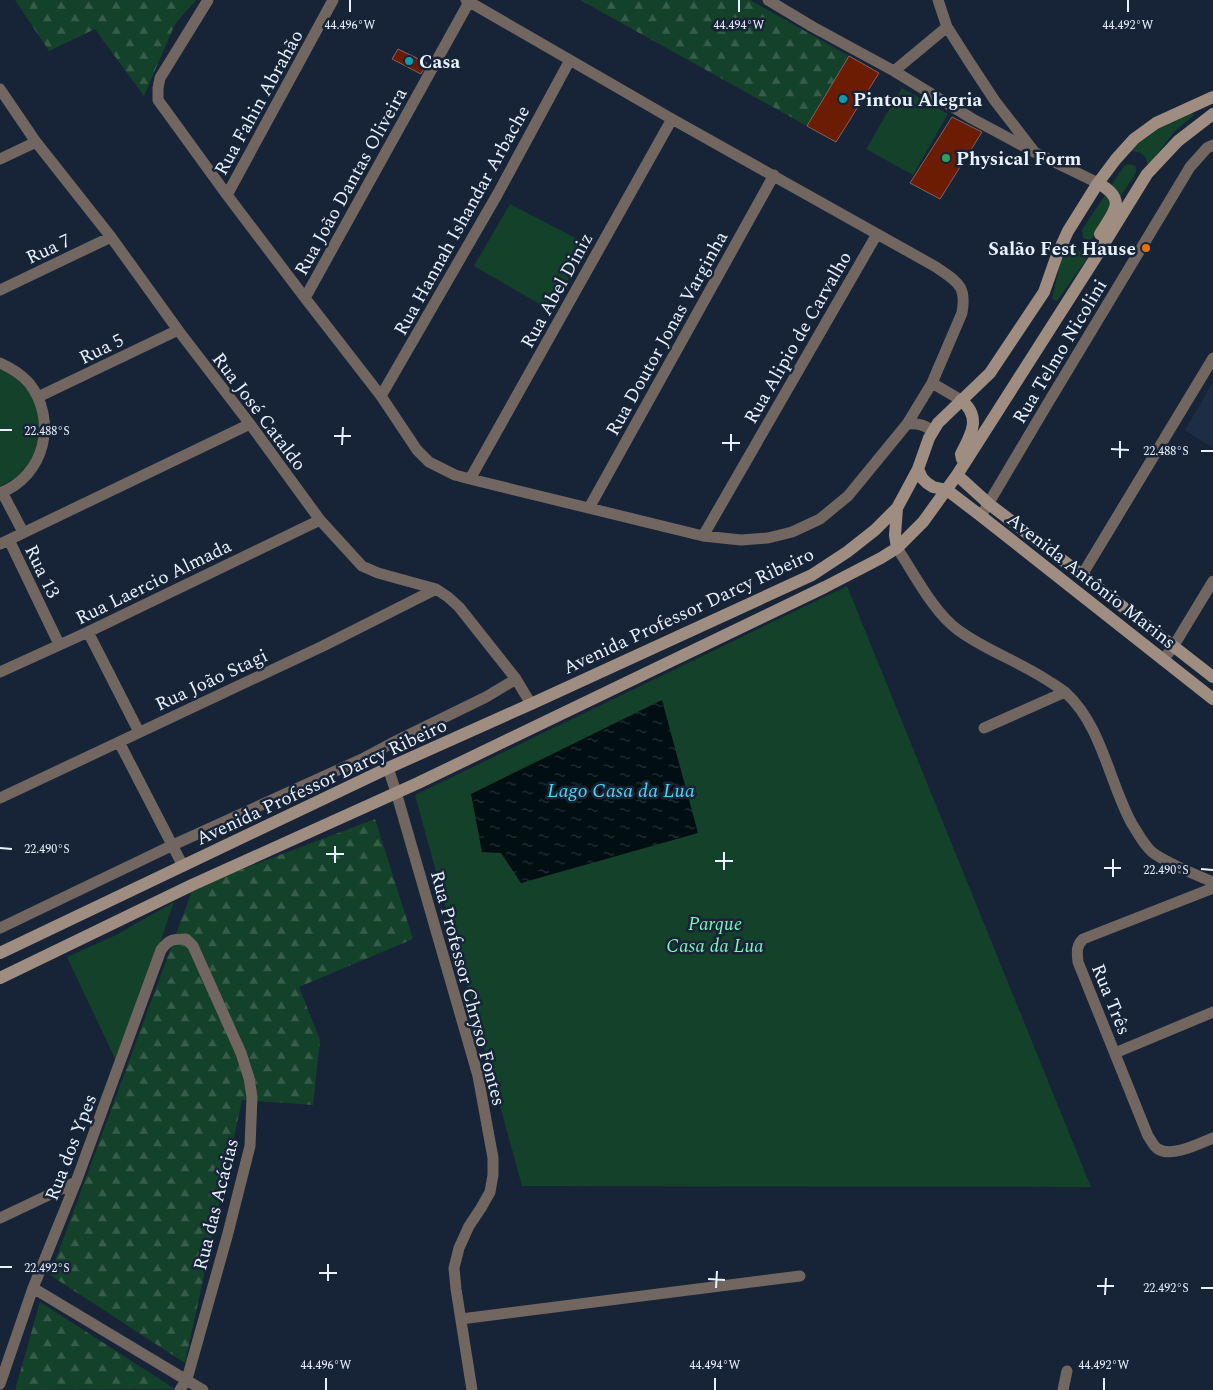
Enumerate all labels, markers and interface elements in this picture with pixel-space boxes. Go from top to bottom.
text: 44.496°W [325,16,376,35]
text: 44.494°W [714,16,765,35]
text: 44.492°W [1103,16,1154,35]
street label: Rua Fahin Abrahão [207,25,311,181]
place label: Casa [419,48,461,77]
marker: Casa [403,55,415,67]
street label: Rua João Dantas Oliveira [287,82,416,281]
place label: Pintou Alegria [853,86,982,115]
marker: Pintou Alegria [837,93,849,105]
street label: Rua Hannah Ishandar Arbache [387,100,538,341]
place label: Physical Form [956,145,1081,174]
marker: Physical Form [940,152,952,164]
street label: Rua Doutor Jonas Varginha [599,225,736,441]
street label: Rua 7 [21,226,76,272]
street label: Rua Abel Diniz [514,228,601,354]
place label: Salão Fest Hause [988,235,1136,264]
marker: Salão Fest Hause [1140,242,1152,254]
street label: Rua Alipio de Carvalho [737,246,860,429]
street label: Rua Telmo Nicolini [1006,274,1115,430]
street label: Rua 5 [74,326,129,373]
street label: Rua José Cataldo [204,346,313,477]
text: 22.488°S [24,422,70,441]
text: 22.488°S [1143,442,1189,461]
street label: Avenida Antônio Marins [1000,506,1182,657]
street label: Rua Laercio Almada [71,532,237,633]
street label: Rua 13 [16,540,67,604]
street label: Avenida Professor Darcy Ribeiro [558,540,819,682]
street label: Rua João Stagi [150,642,273,719]
street label: Avenida Professor Darcy Ribeiro [191,711,452,853]
water label: Lago Casa da Lua [547,776,695,806]
text: 22.490°S [24,840,70,859]
text: 22.490°S [1143,861,1189,880]
street label: Rua Professor Chryso Fontes [422,867,513,1109]
park label: Parque Casa da Lua [666,910,764,961]
street label: Rua Três [1083,960,1138,1040]
street label: Rua dos Ypes [38,1090,105,1205]
street label: Rua das Acácias [186,1135,247,1273]
text: 22.492°S [24,1259,70,1278]
text: 22.492°S [1143,1279,1189,1298]
text: 44.496°W [301,1356,352,1375]
text: 44.494°W [690,1356,741,1375]
text: 44.492°W [1079,1356,1130,1375]

